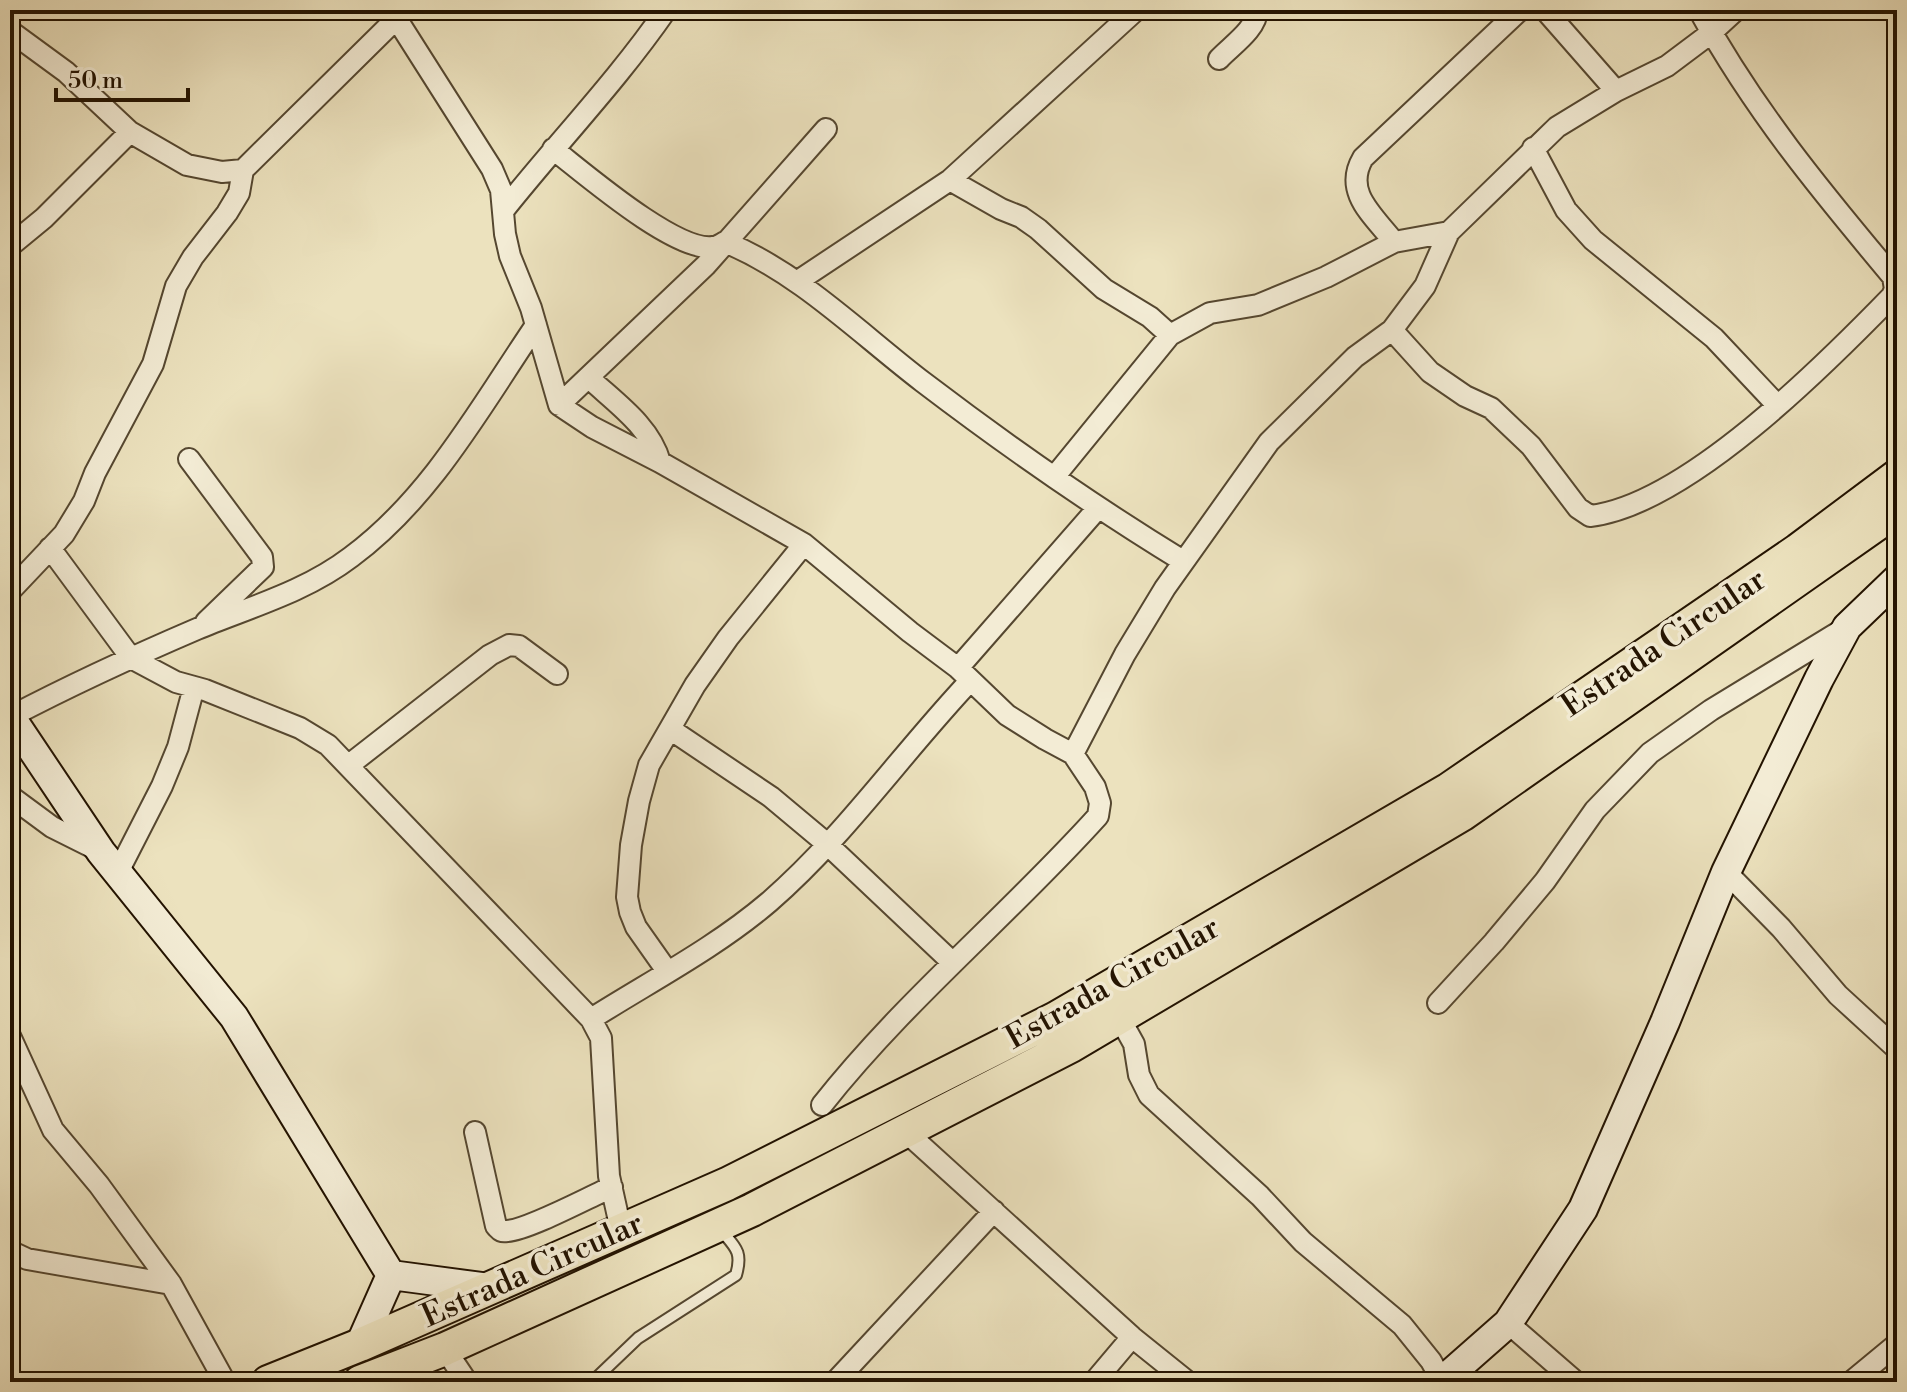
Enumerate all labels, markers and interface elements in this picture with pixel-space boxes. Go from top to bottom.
scale bar [56,52,188,102]
text: 50 m [68,66,123,96]
street label: Estrada Circular [1554,559,1774,726]
street label: Estrada Circular [999,908,1227,1058]
street label: Estrada Circular [415,1203,650,1337]

